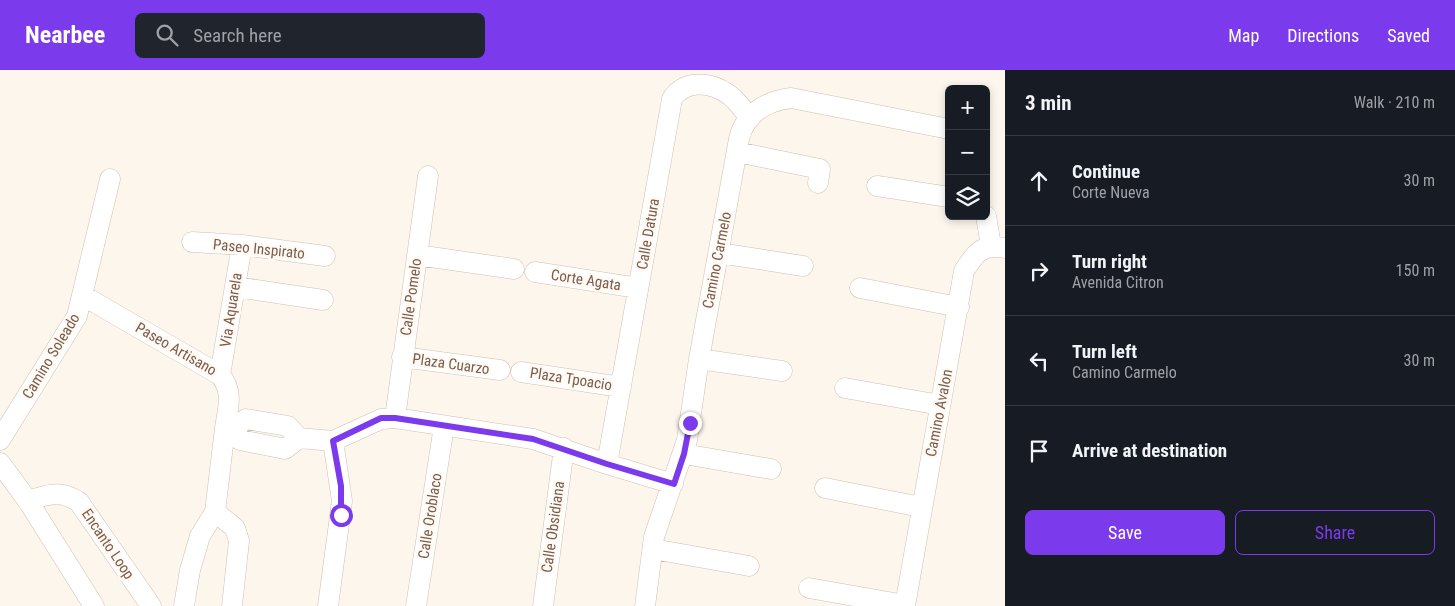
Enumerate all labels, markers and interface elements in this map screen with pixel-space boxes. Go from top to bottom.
search box [135,13,485,58]
text: Nearbee [25,21,105,49]
icon: search [153,21,181,49]
text: Search here [193,24,282,47]
text: Map [1228,25,1259,46]
text: Directions [1287,25,1359,46]
text: Saved [1387,25,1430,46]
map controls [945,85,990,220]
button: + [945,85,990,130]
text: 3 min [1025,91,1072,115]
text: Walk · 210 m [1354,93,1435,112]
button: − [945,130,990,175]
text: Continue [1072,160,1140,183]
icon: ahead [1025,167,1053,195]
text: 30 m [1403,171,1435,190]
button: layers [945,175,990,220]
text: Corte Nueva [1072,183,1150,202]
street label: Calle Datura [633,197,663,271]
street label: Camino Carmelo [699,210,735,310]
street label: Paseo Inspirato [212,235,306,263]
text: Turn right [1072,250,1147,273]
street label: Calle Pomelo [397,257,425,337]
icon: right [1025,257,1053,285]
text: 150 m [1396,261,1435,280]
street label: Corte Agata [550,266,622,294]
street label: Via Aquarela [216,271,246,349]
text: Avenida Citron [1072,273,1164,292]
street label: Camino Soleado [18,310,84,402]
street label: Paseo Artisano [132,319,220,379]
text: Turn left [1072,340,1137,363]
icon: left [1025,347,1053,375]
street label: Plaza Cuarzo [411,350,491,378]
text: 30 m [1403,351,1435,370]
text: Camino Carmelo [1072,363,1177,382]
street label: Plaza Tpoacio [529,364,613,394]
street label: Camino Avalon [922,368,956,458]
route end [679,412,702,435]
icon: arrive [1025,437,1053,465]
text: Arrive at destination [1072,439,1227,462]
street label: Calle Oroblaco [414,472,446,560]
street label: Calle Obsidiana [538,480,568,574]
route start [330,504,353,527]
street label: Encanto Loop [78,505,138,583]
button: Save [1025,510,1225,555]
button: Share [1235,510,1435,555]

